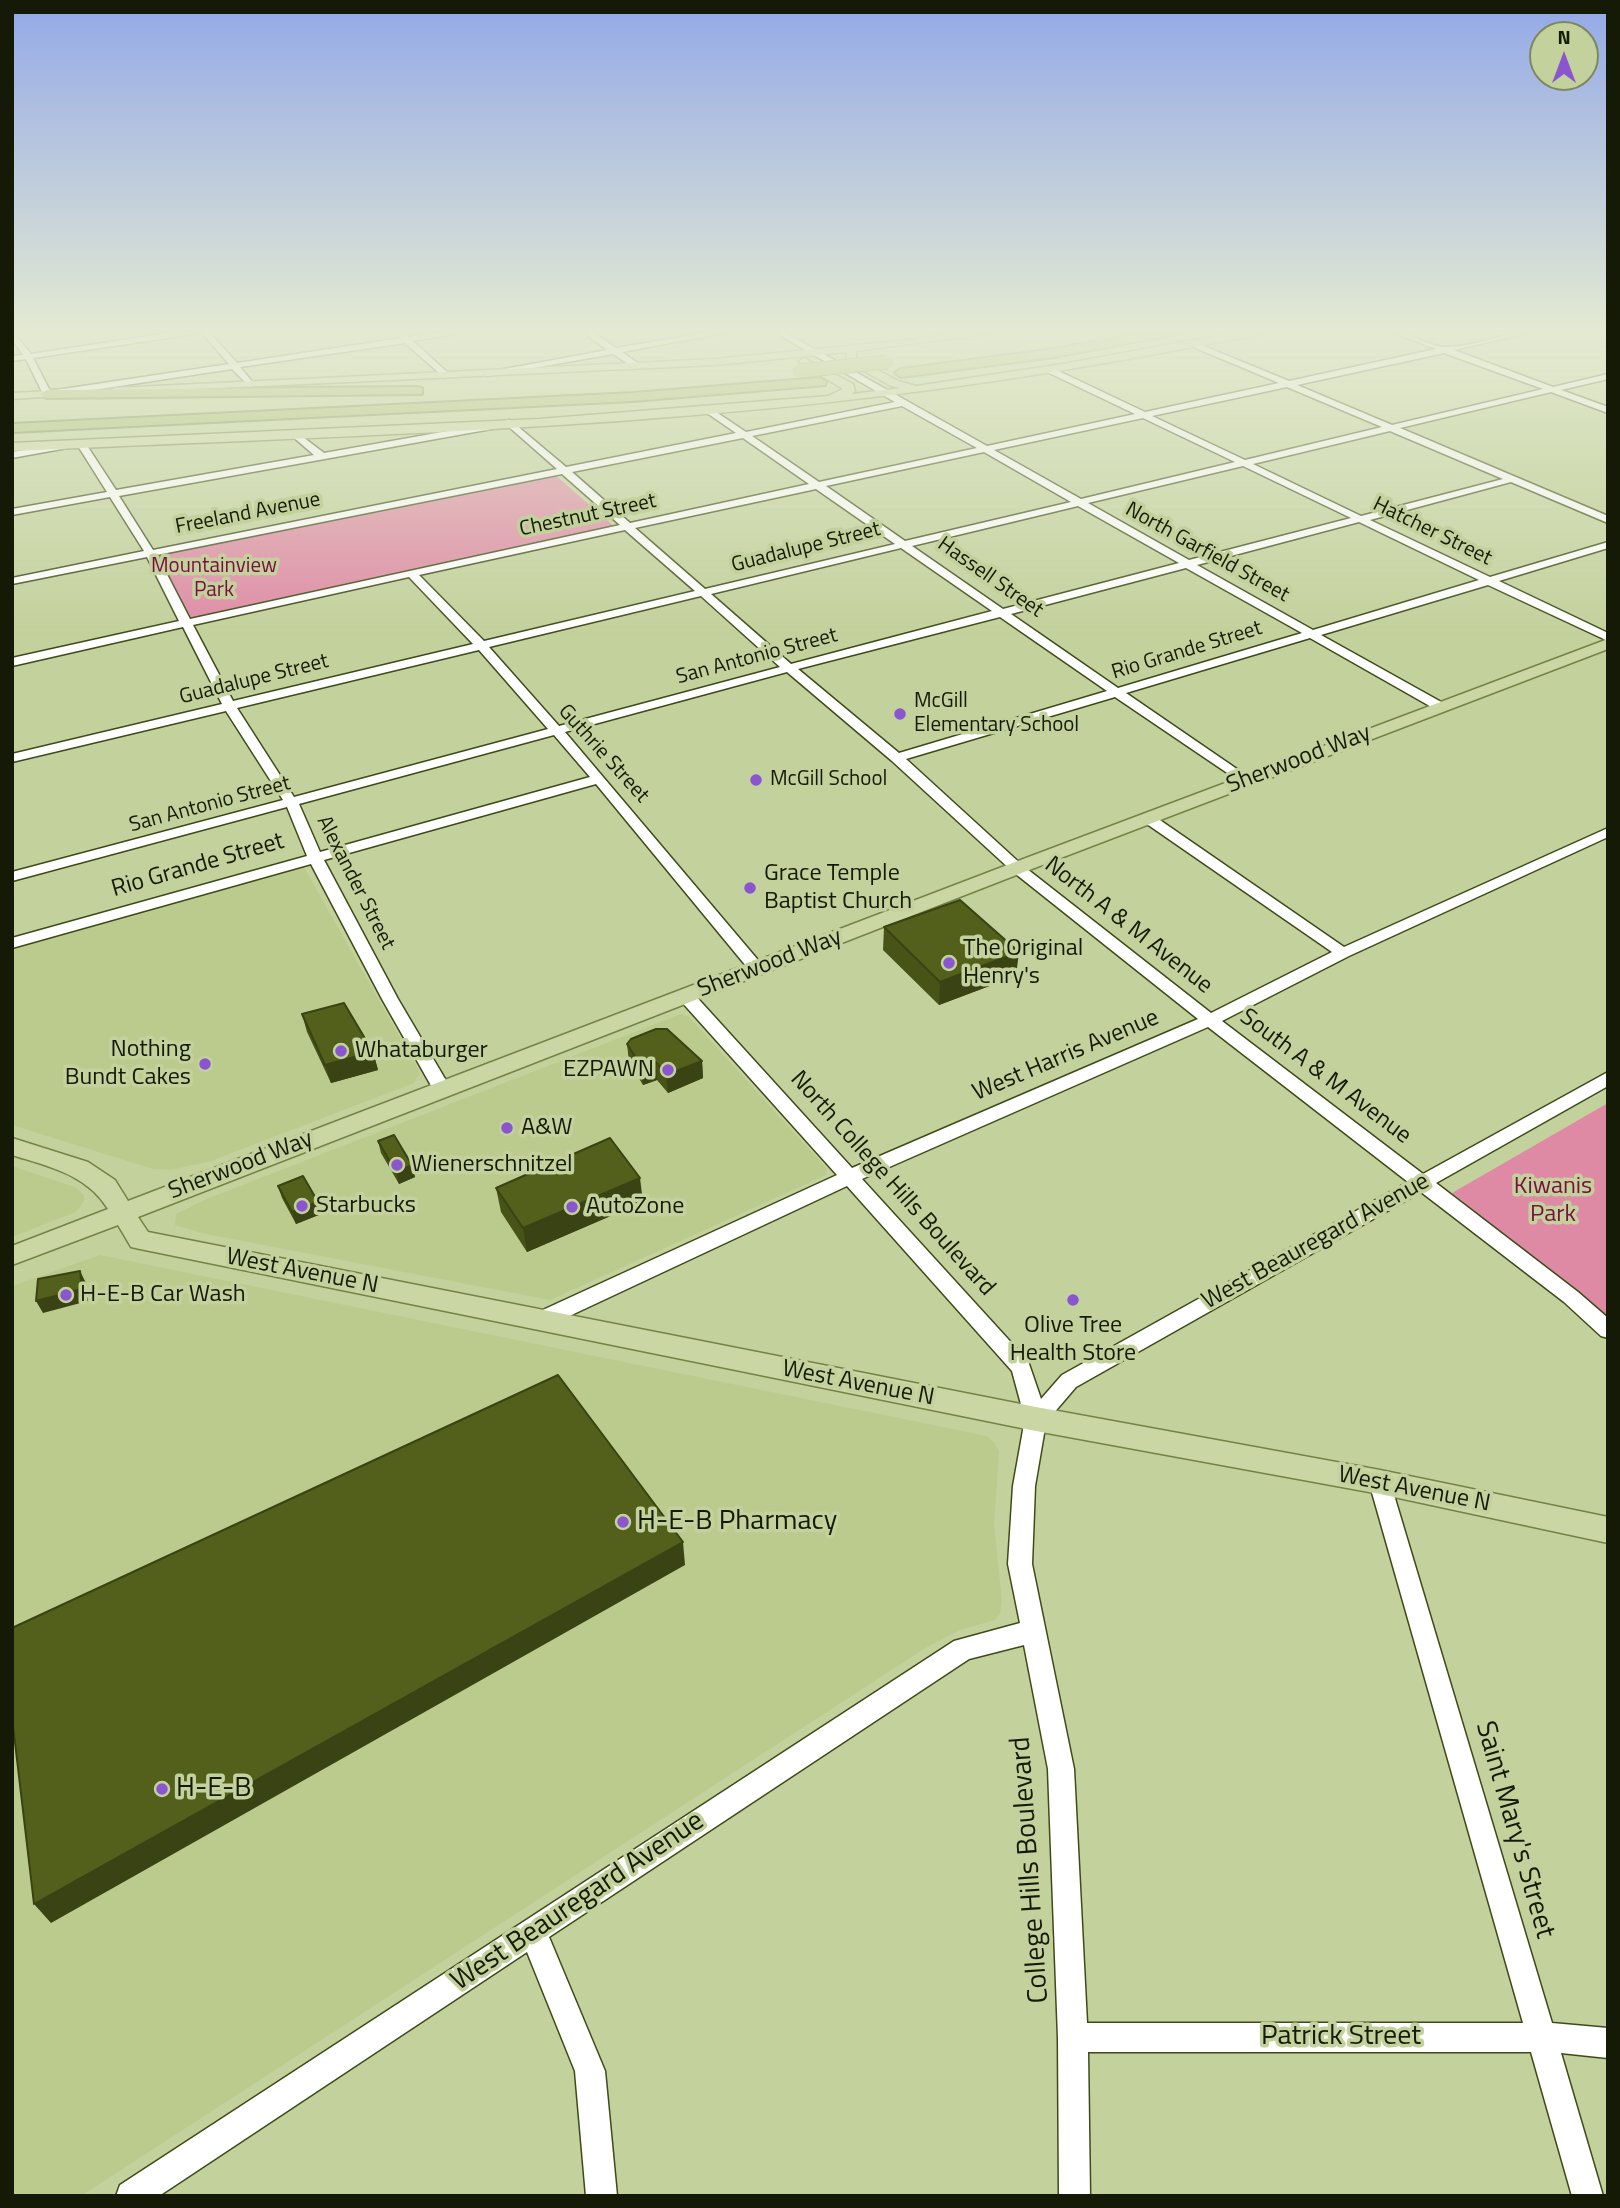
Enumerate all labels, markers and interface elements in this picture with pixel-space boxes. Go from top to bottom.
north arrow [1529,21,1599,91]
text: N [1557,22,1571,51]
street label: Freeland Avenue [173,488,323,540]
street label: Chestnut Street [517,489,659,543]
street label: Hatcher Street [1368,492,1496,572]
street label: North Garfield Street [1121,498,1293,608]
street label: Guadalupe Street [729,517,883,579]
street label: Hassell Street [932,532,1048,624]
park label: Mountainview Park [151,554,277,604]
street label: Rio Grande Street [1109,616,1265,686]
street label: San Antonio Street [674,623,840,691]
street label: Guadalupe Street [177,649,331,711]
place label: McGill Elementary School [914,689,1079,739]
street label: Guthrie Street [552,700,654,808]
marker: McGill Elementary School [892,706,908,722]
street label: Sherwood Way [1223,719,1375,801]
place label: McGill School [770,767,887,793]
street label: San Antonio Street [127,771,293,839]
marker: McGill School [748,772,764,788]
street label: Alexander Street [310,812,400,954]
street label: Rio Grande Street [108,828,288,904]
street label: North A & M Avenue [1038,851,1218,1001]
place label: Grace Temple Baptist Church [764,860,912,916]
marker: Grace Temple Baptist Church [742,880,758,896]
street label: Sherwood Way [694,923,846,1005]
place label: The Original Henry's [963,935,1083,991]
marker: The Original Henry's [941,955,957,971]
street label: South A & M Avenue [1234,1003,1416,1151]
street label: West Harris Avenue [969,1004,1163,1108]
place label: Nothing Bundt Cakes [65,1036,191,1092]
place label: Whataburger [355,1037,488,1065]
marker: Whataburger [333,1043,349,1059]
marker: Nothing Bundt Cakes [197,1056,213,1072]
place label: EZPAWN [563,1056,654,1084]
marker: EZPAWN [660,1062,676,1078]
street label: North College Hills Boulevard [783,1066,1001,1302]
place label: A&W [521,1114,573,1142]
marker: A&W [499,1120,515,1136]
street label: Sherwood Way [165,1125,317,1207]
place label: Wienerschnitzel [411,1151,573,1179]
marker: Wienerschnitzel [389,1157,405,1173]
street label: West Beauregard Avenue [1197,1168,1435,1316]
park label: Kiwanis Park [1514,1173,1592,1229]
place label: Starbucks [316,1192,416,1220]
place label: AutoZone [586,1193,684,1221]
marker: Starbucks [294,1198,310,1214]
marker: AutoZone [564,1199,580,1215]
street label: West Avenue N [223,1243,381,1301]
place label: H-E-B Car Wash [80,1281,246,1309]
marker: H-E-B Car Wash [58,1287,74,1303]
marker: Olive Tree Health Store [1065,1292,1081,1308]
place label: Olive Tree Health Store [1010,1312,1136,1368]
street label: West Avenue N [779,1355,937,1413]
street label: West Avenue N [1335,1461,1493,1519]
place label: H-E-B Pharmacy [637,1505,837,1539]
marker: H-E-B Pharmacy [615,1514,631,1530]
street label: Saint Mary's Street [1467,1718,1561,1942]
street label: College Hills Boulevard [1005,1735,1057,2005]
place label: H-E-B [176,1772,252,1806]
marker: H-E-B [154,1781,170,1797]
street label: West Beauregard Avenue [445,1805,711,1999]
street label: Patrick Street [1261,2020,1421,2054]

